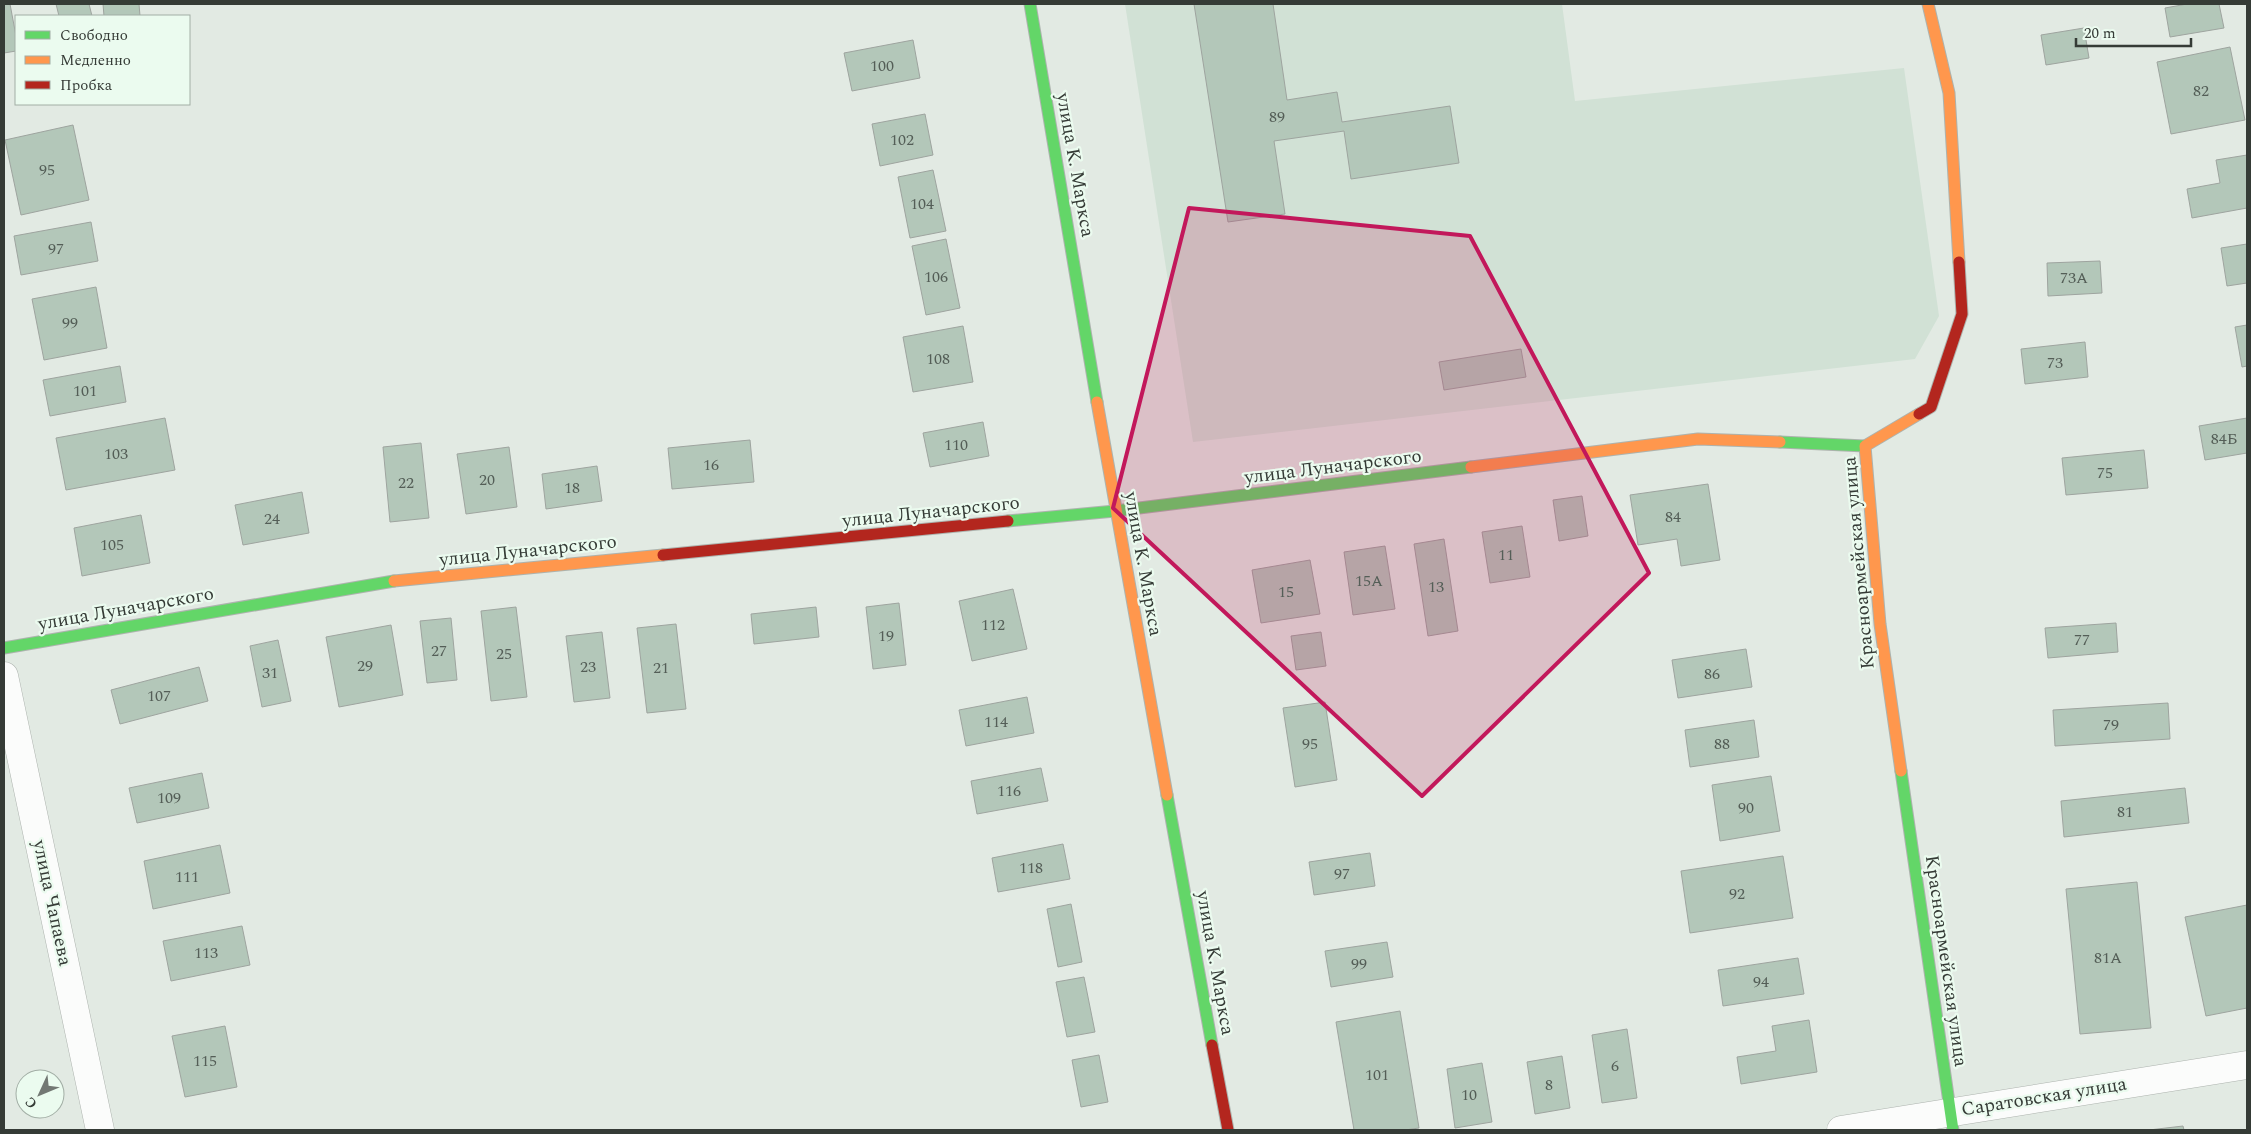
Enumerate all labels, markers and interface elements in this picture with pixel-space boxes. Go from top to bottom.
legend [15,15,190,105]
scale bar [2076,15,2191,47]
text: 20 m [2084,22,2116,45]
text: Свободно [60,24,128,47]
text: Медленно [60,49,131,72]
house number: 100 [870,54,894,78]
text: Пробка [60,74,113,97]
house number: 82 [2193,79,2209,103]
street label: улица К. Маркса [1048,90,1102,240]
house number: 89 [1269,105,1285,129]
house number: 102 [890,128,914,152]
house number: 95 [39,158,55,182]
house number: 104 [910,192,934,216]
house number: 97 [48,237,64,261]
house number: 106 [924,265,948,289]
house number: 73А [2060,266,2088,290]
house number: 99 [62,311,78,335]
house number: 108 [926,347,950,371]
house number: 73 [2047,351,2063,375]
house number: 101 [73,379,97,403]
house number: 84Б [2211,427,2237,451]
house number: 110 [944,433,968,457]
house number: 103 [104,442,128,466]
street label: улица Луначарского [1242,442,1423,492]
house number: 16 [703,453,719,477]
street label: Красноармейская улица [1835,455,1883,671]
house number: 75 [2097,461,2113,485]
house number: 20 [479,468,495,492]
house number: 22 [398,471,414,495]
house number: 18 [564,476,580,500]
street label: улица Луначарского [840,488,1021,536]
street label: улица К. Маркса [1116,489,1170,639]
house number: 84 [1665,505,1681,529]
house number: 24 [264,507,280,531]
street label: улица Луначарского [437,527,618,575]
house number: 105 [100,533,124,557]
house number: 11 [1498,543,1514,567]
house number: 15А [1355,569,1383,593]
house number: 13 [1428,575,1444,599]
street label: улица Луначарского [35,579,216,639]
house number: 15 [1278,580,1294,604]
house number: 112 [981,613,1005,637]
house number: 19 [878,624,894,648]
house number: 77 [2074,628,2090,652]
house number: 27 [431,639,447,663]
house number: 25 [496,642,512,666]
house number: 29 [357,654,373,678]
house number: 23 [580,655,596,679]
house number: 21 [653,656,669,680]
house number: 31 [262,661,278,685]
house number: 86 [1704,662,1720,686]
house number: 107 [147,684,171,708]
house number: 114 [984,710,1008,734]
house number: 79 [2103,713,2119,737]
house number: 95 [1302,732,1318,756]
house number: 88 [1714,732,1730,756]
house number: 116 [997,779,1021,803]
house number: 109 [157,786,181,810]
house number: 90 [1738,796,1754,820]
house number: 81 [2117,800,2133,824]
street label: улица Чапаева [24,836,80,969]
street label: Красноармейская улица [1917,853,1975,1069]
house number: 118 [1019,856,1043,880]
house number: 97 [1334,862,1350,886]
house number: 111 [175,865,199,889]
house number: 92 [1729,882,1745,906]
street label: улица К. Маркса [1188,888,1242,1038]
house number: 113 [194,941,218,965]
house number: 81А [2094,946,2122,970]
house number: 99 [1351,952,1367,976]
house number: 94 [1753,970,1769,994]
house number: 115 [193,1049,217,1073]
house number: 6 [1611,1054,1619,1078]
house number: 101 [1365,1063,1389,1087]
north arrow [15,1069,65,1119]
street label: Саратовская улица [1959,1069,2130,1124]
house number: 8 [1545,1073,1553,1097]
house number: 10 [1461,1083,1477,1107]
text: С [20,1092,42,1114]

